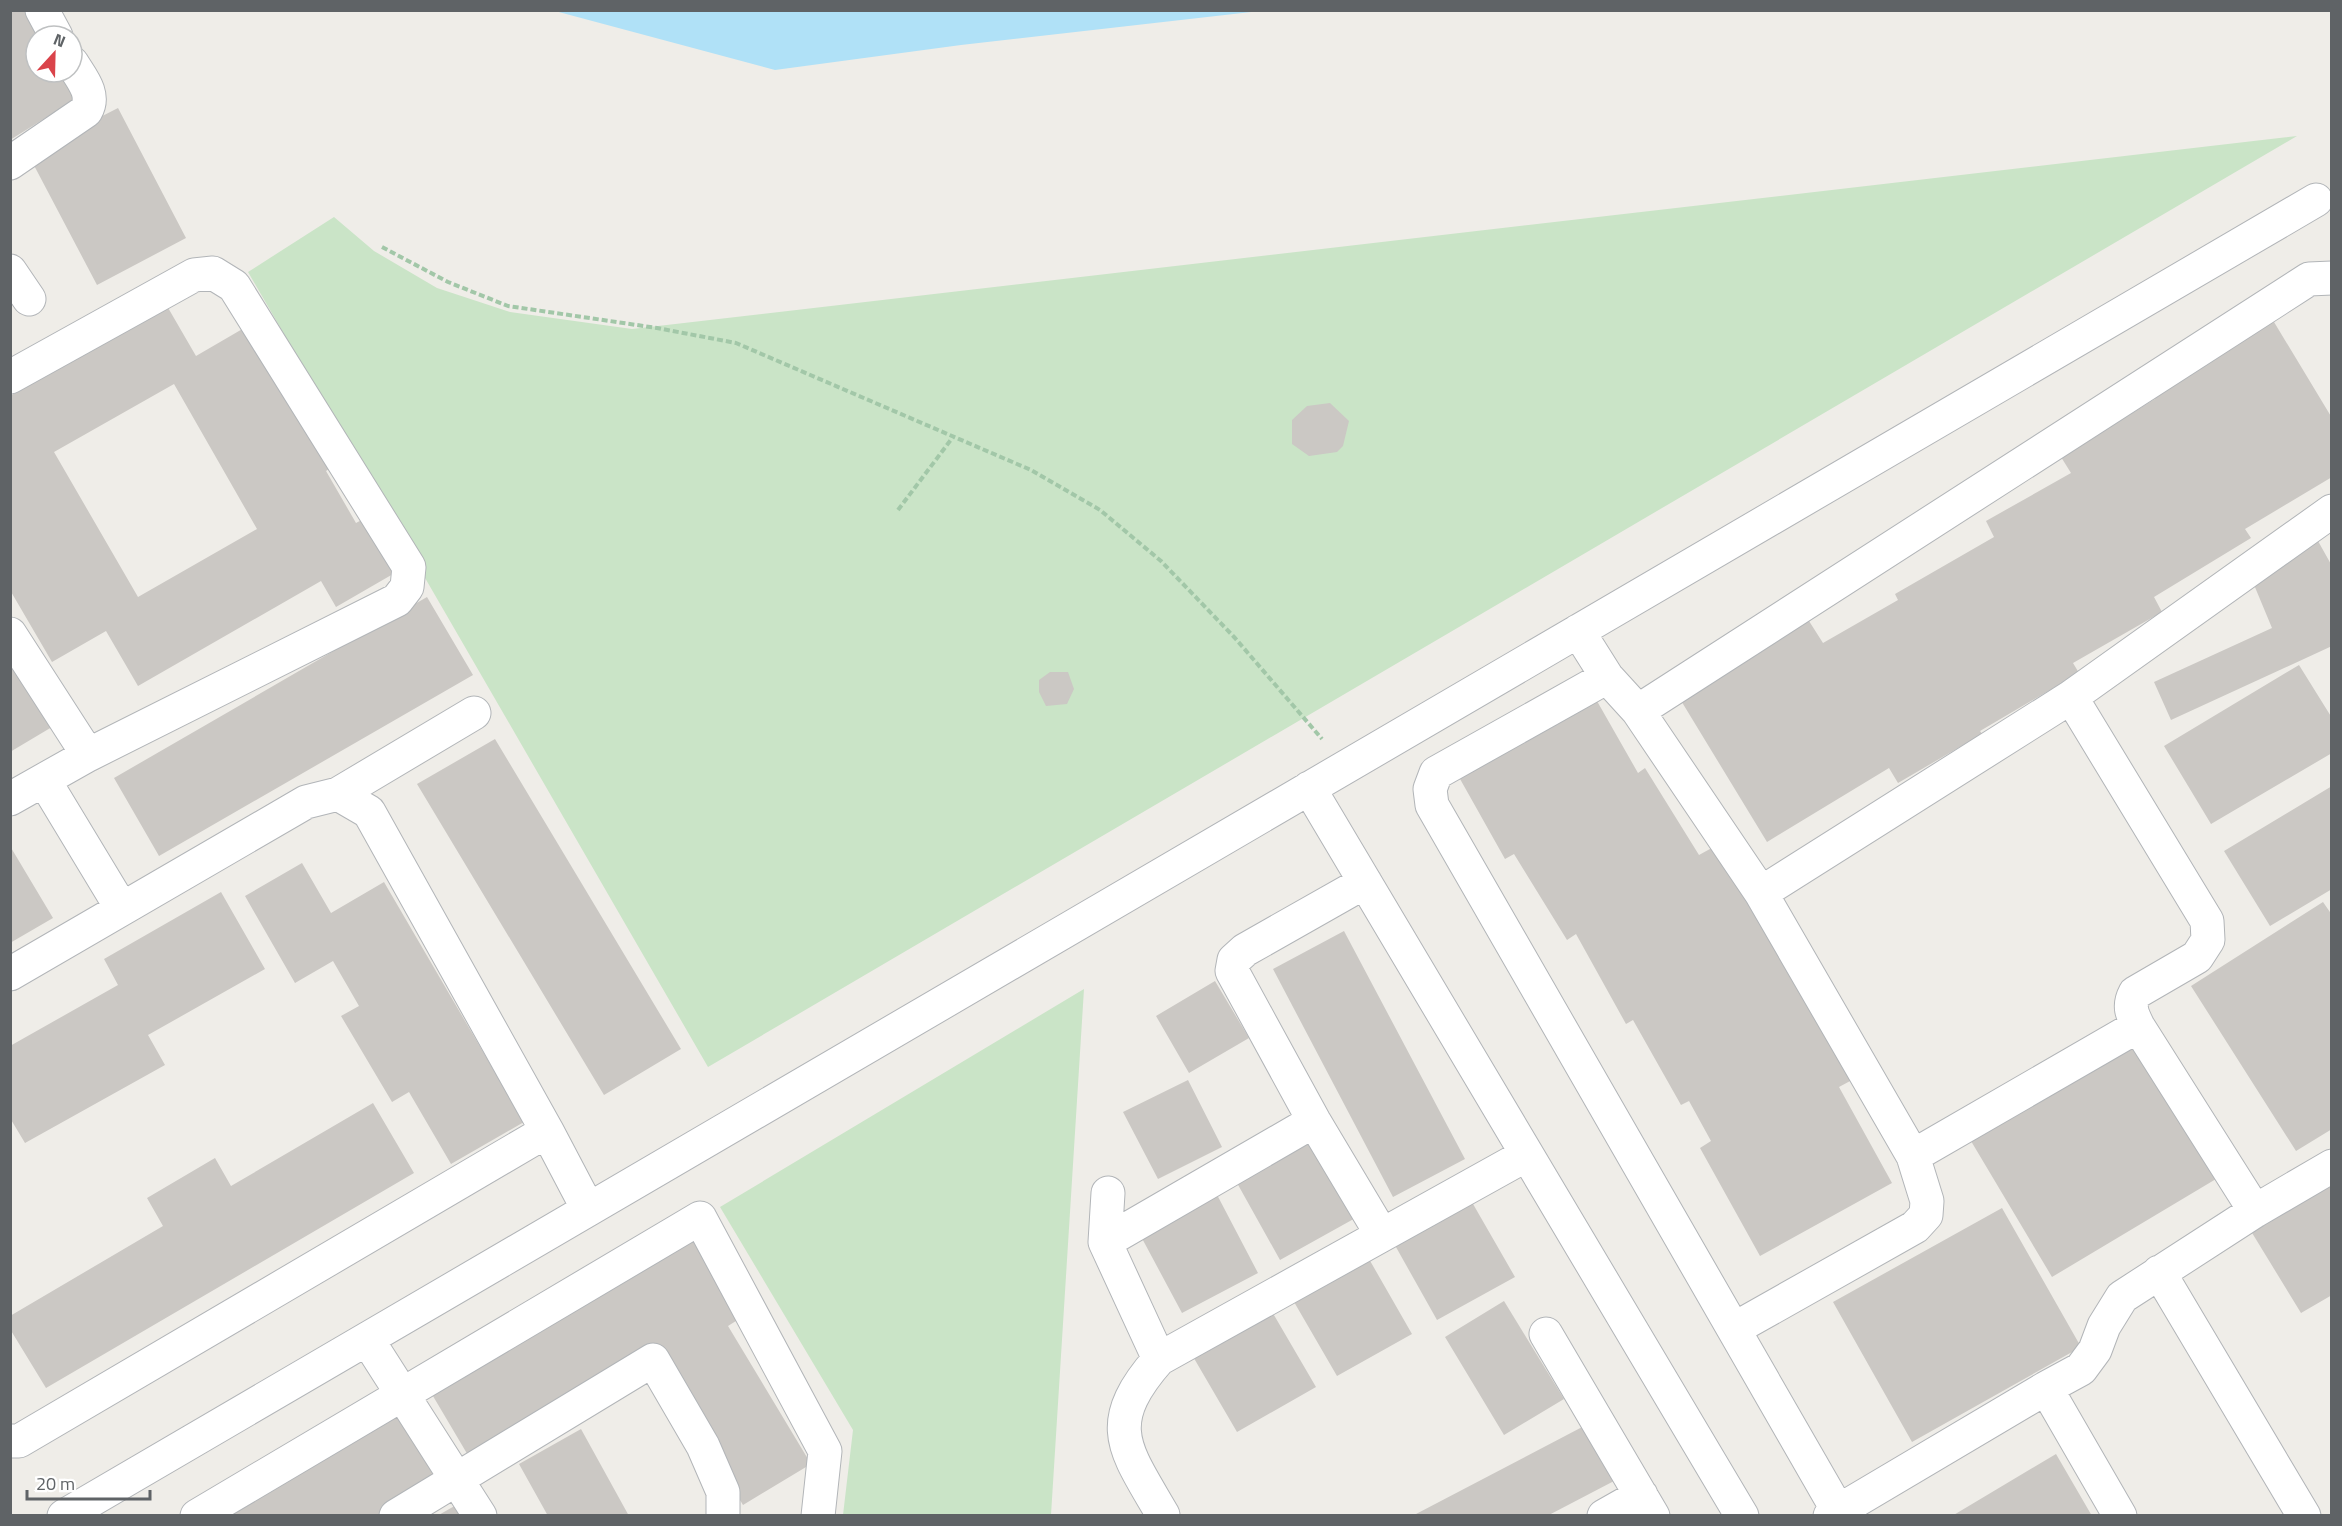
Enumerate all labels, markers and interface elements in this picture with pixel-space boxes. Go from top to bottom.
north arrow [24,24,84,84]
text: N [50,27,69,53]
scale bar [27,1463,150,1501]
text: 20 m [36,1470,75,1497]

